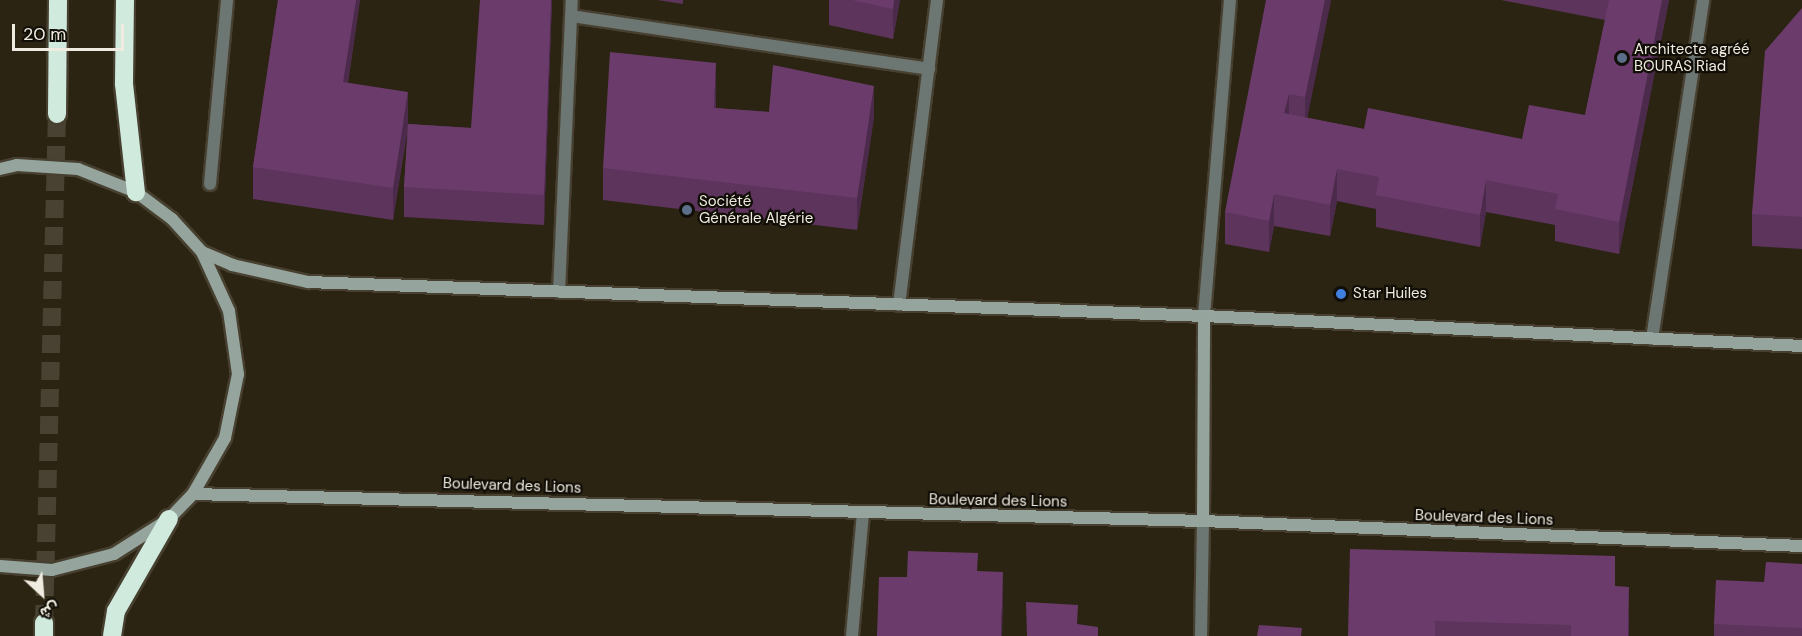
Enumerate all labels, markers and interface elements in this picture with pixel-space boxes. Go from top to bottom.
scale bar [15,12,128,50]
text: 20 m [23,22,66,46]
place label: Architecte agréé BOURAS Riad [1634,40,1750,75]
marker: Architecte agréé BOURAS Riad [1615,51,1629,65]
place label: Société Générale Algérie [699,192,813,227]
marker: Société Générale Algérie [680,203,694,217]
place label: Star Huiles [1353,285,1427,303]
marker: Star Huiles [1334,287,1348,301]
street label: Boulevard des Lions [443,475,581,497]
street label: Boulevard des Lions [929,491,1067,511]
street label: Boulevard des Lions [1415,507,1553,529]
north arrow [12,564,72,624]
text: ش [37,597,63,624]

